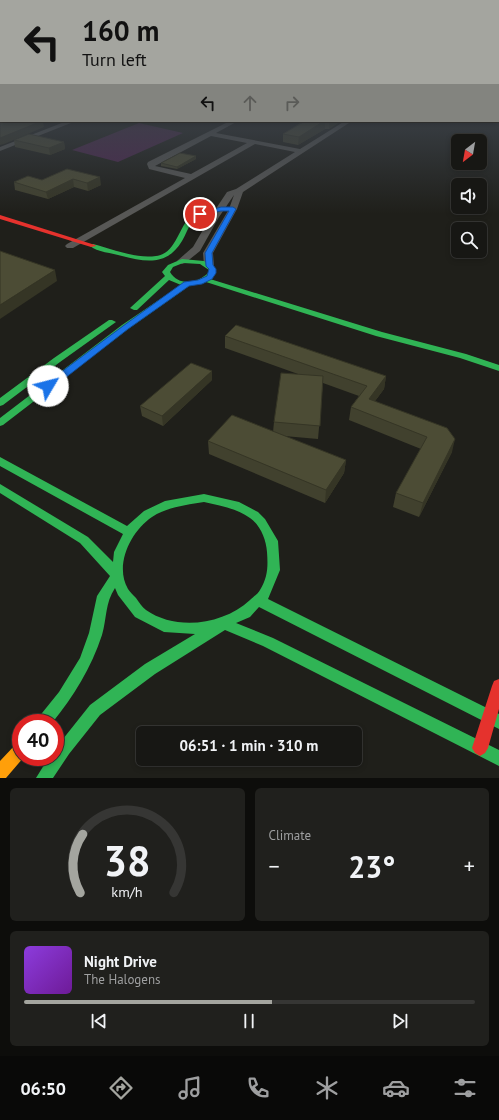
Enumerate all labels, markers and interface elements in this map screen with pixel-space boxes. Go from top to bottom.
text: 160 m [82,12,159,49]
icon: left [16,16,68,68]
text: Turn left [82,48,147,71]
icon: left [197,92,219,114]
icon: ahead [239,92,261,114]
icon: right [281,92,303,114]
north arrow [451,134,487,170]
map controls [451,134,487,258]
button: sound [451,178,487,214]
pin [183,197,217,231]
icon: arrive [189,203,211,225]
button: search [451,222,487,258]
position arrow [27,365,69,407]
speed limit sign: 40 [12,714,64,766]
text: 06:51 · 1 min · 310 m [180,736,318,755]
text: Climate [269,827,311,844]
text: 38 [104,833,151,886]
text: 23° [348,847,395,886]
text: − [269,852,280,880]
text: + [464,852,475,880]
text: km/h [112,881,143,900]
text: Night Drive [84,952,157,971]
text: The Halogens [84,971,161,988]
icon: previous [88,1010,110,1032]
icon: pause [238,1010,260,1032]
icon: next [389,1010,411,1032]
icon: directions [107,1074,135,1102]
icon: music [176,1074,204,1102]
icon: phone [244,1074,272,1102]
icon: climate [313,1074,341,1102]
icon: car [382,1074,410,1102]
icon: filters [451,1074,479,1102]
text: 06:50 [20,1077,66,1100]

